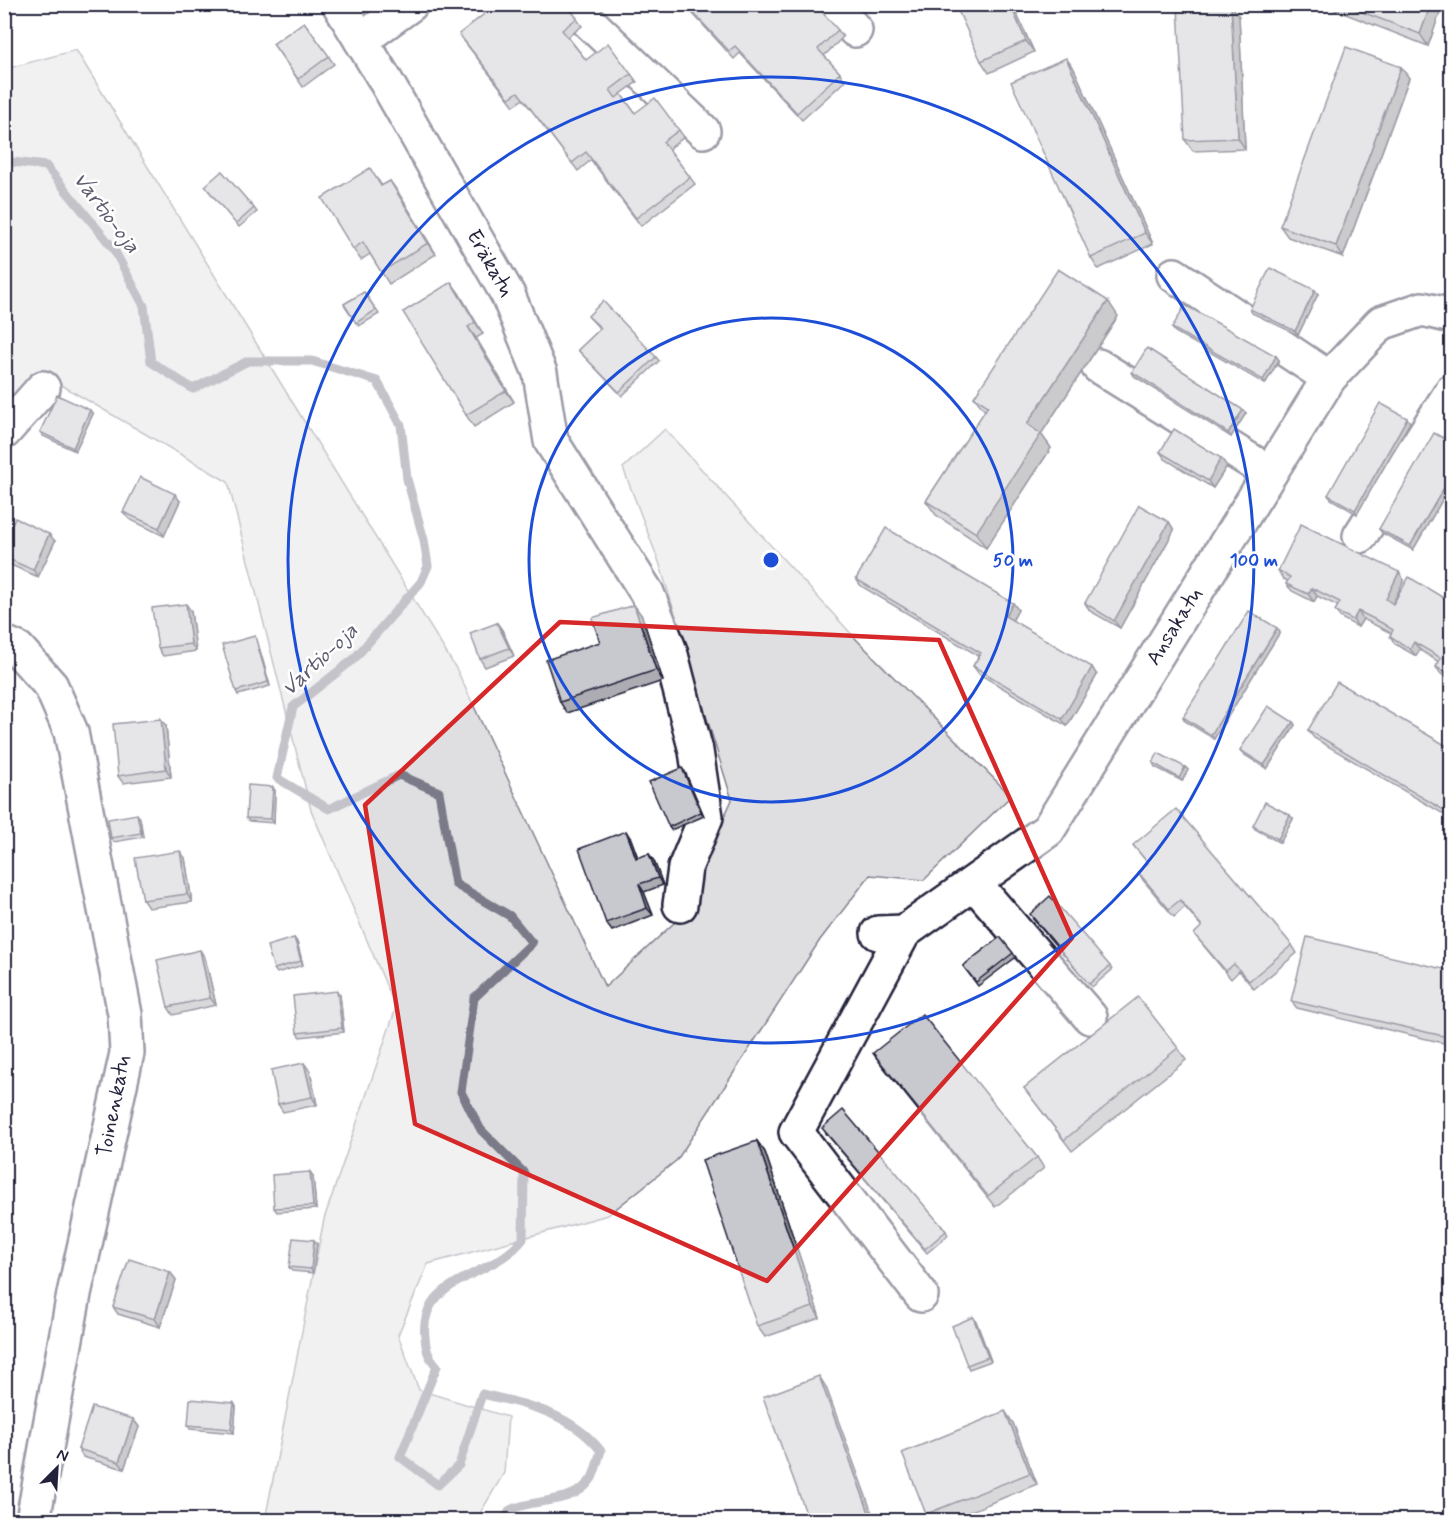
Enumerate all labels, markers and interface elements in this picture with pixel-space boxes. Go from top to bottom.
water label: Vartio-oja [66,167,146,259]
street label: Eräkatu [460,225,520,302]
text: 50 m [993,549,1033,573]
text: 100 m [1230,549,1278,573]
centre of rings [761,550,781,570]
street label: Ansakatu [1140,582,1209,671]
water label: Vartio-oja [276,617,364,703]
street label: Toinenkatu [90,1053,138,1159]
north arrow [27,1438,87,1498]
text: N [53,1444,72,1467]

